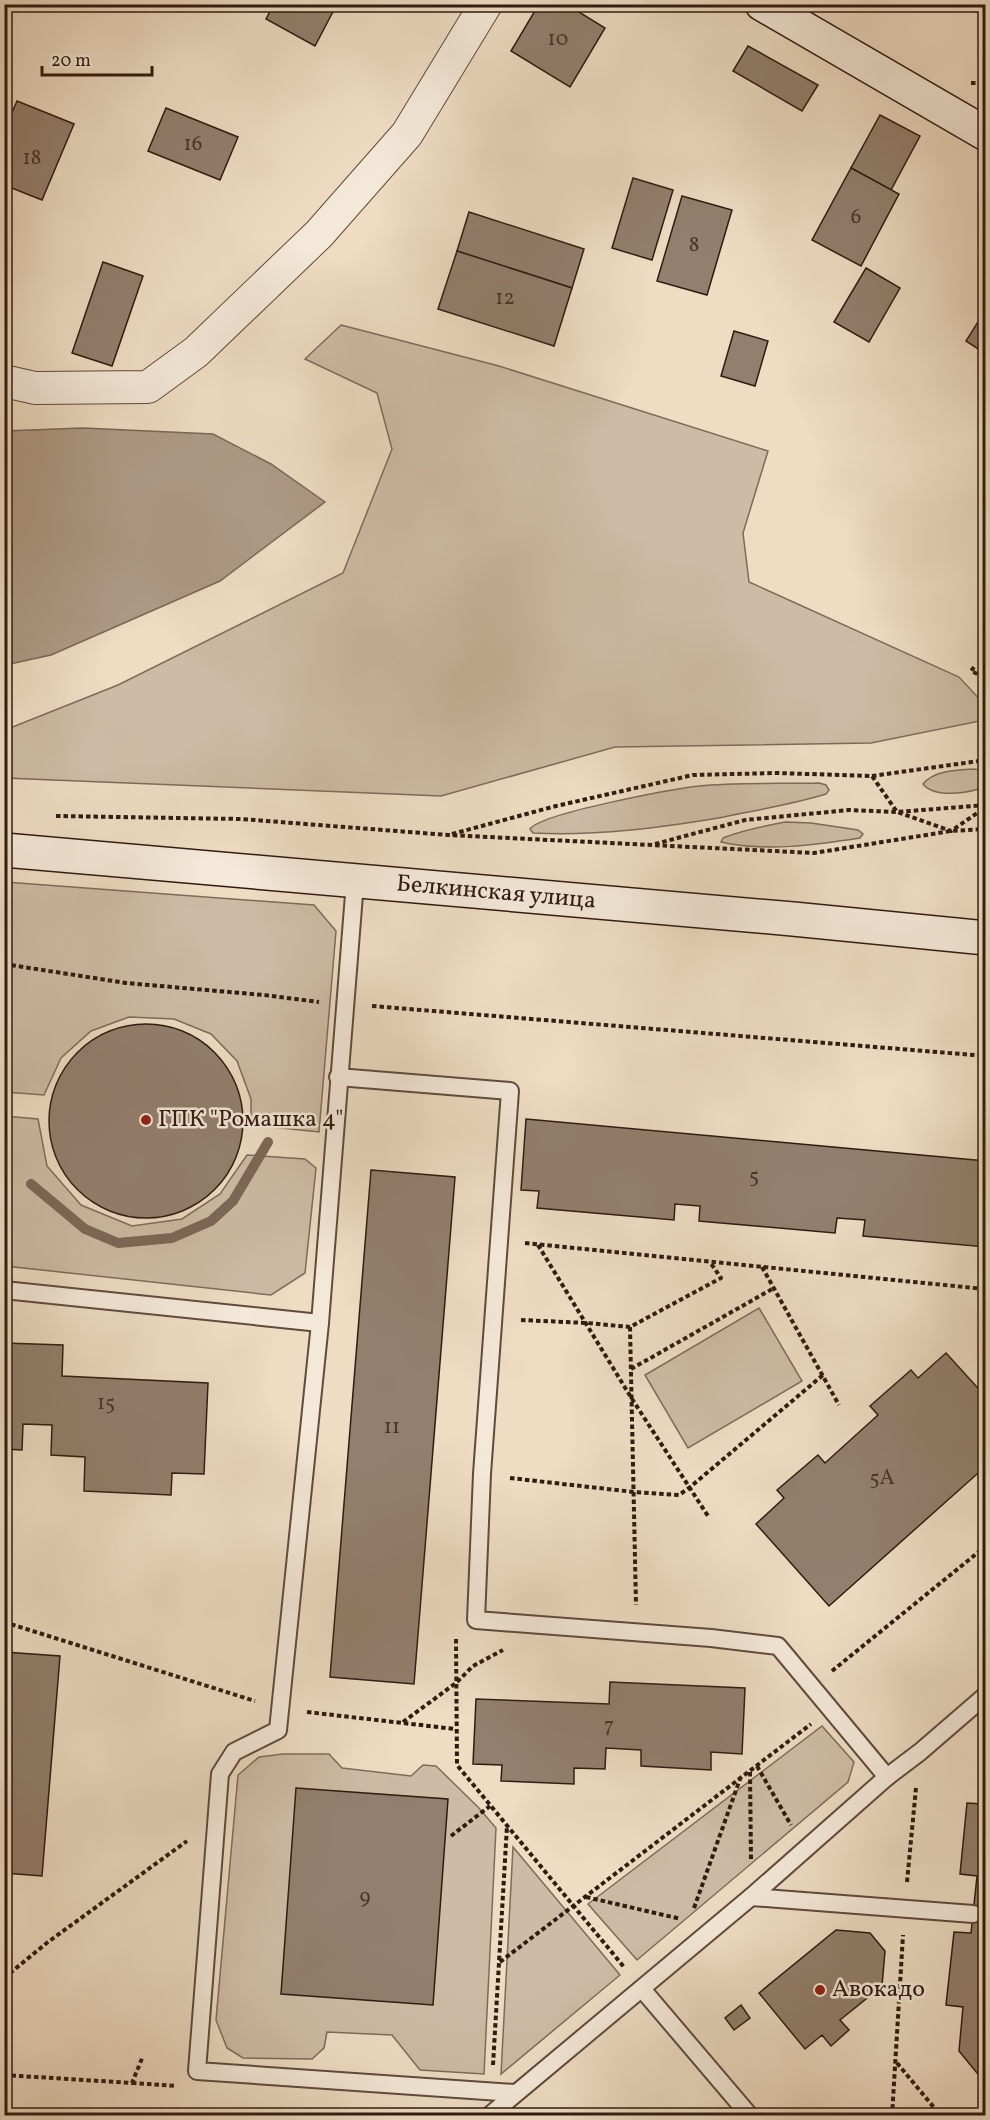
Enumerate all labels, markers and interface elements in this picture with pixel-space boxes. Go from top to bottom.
house number: 10 [548,25,568,54]
scale bar [42,39,152,77]
text: 20 m [51,49,91,74]
house number: 16 [184,130,202,159]
house number: 18 [23,144,41,173]
house number: 6 [851,203,861,232]
house number: 8 [689,231,699,260]
house number: 12 [495,284,515,313]
street label: Белкинская улица [395,867,597,919]
place label: ГПК "Ромашка 4" [158,1103,344,1137]
marker: ГПК "Ромашка 4" [139,1113,153,1127]
house number: 5 [749,1162,759,1191]
house number: 15 [97,1389,115,1418]
house number: 11 [384,1413,400,1442]
house number: 5А [870,1464,895,1493]
house number: 7 [604,1712,614,1741]
house number: 9 [360,1883,371,1912]
place label: Авокадо [832,1973,925,2007]
marker: Авокадо [813,1983,827,1997]

